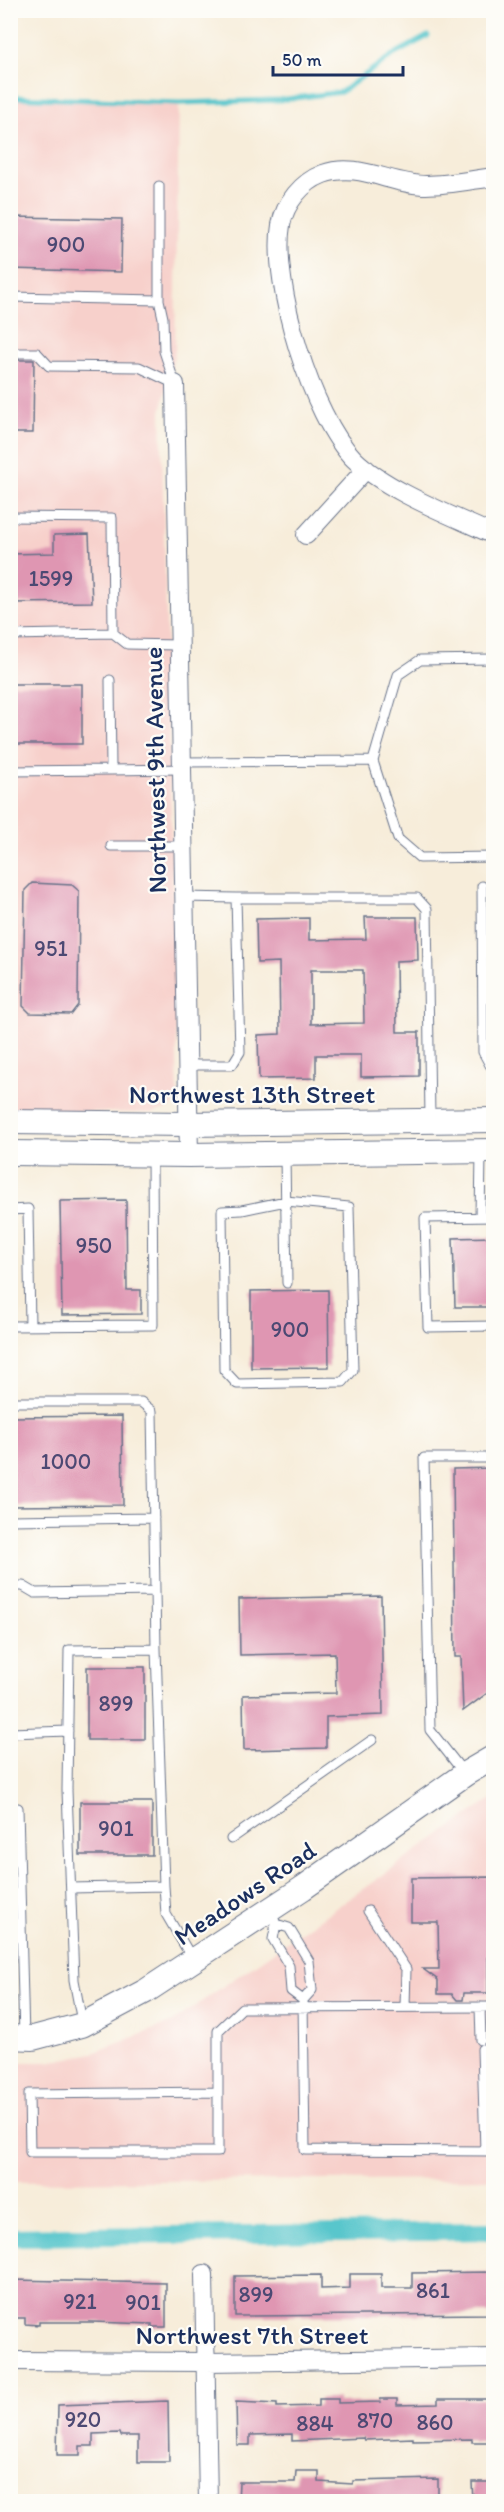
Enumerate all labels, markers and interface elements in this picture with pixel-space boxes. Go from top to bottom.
scale bar [273,39,404,77]
text: 50 m [282,49,322,71]
house number: 900 [47,231,85,258]
house number: 1599 [29,565,73,592]
street label: Northwest 9th Avenue [137,646,173,894]
house number: 951 [34,935,68,962]
street label: Northwest 13th Street [129,1078,375,1110]
house number: 950 [76,1232,112,1259]
house number: 900 [271,1316,309,1343]
house number: 1000 [41,1448,91,1475]
house number: 899 [98,1690,134,1717]
house number: 901 [98,1815,134,1842]
street label: Meadows Road [168,1833,323,1952]
house number: 861 [416,2277,450,2304]
house number: 899 [238,2281,274,2308]
house number: 921 [63,2288,97,2315]
house number: 901 [125,2289,161,2316]
street label: Northwest 7th Street [136,2319,369,2351]
house number: 920 [65,2406,101,2433]
house number: 870 [357,2407,393,2434]
house number: 860 [416,2409,454,2436]
house number: 884 [296,2410,334,2437]

